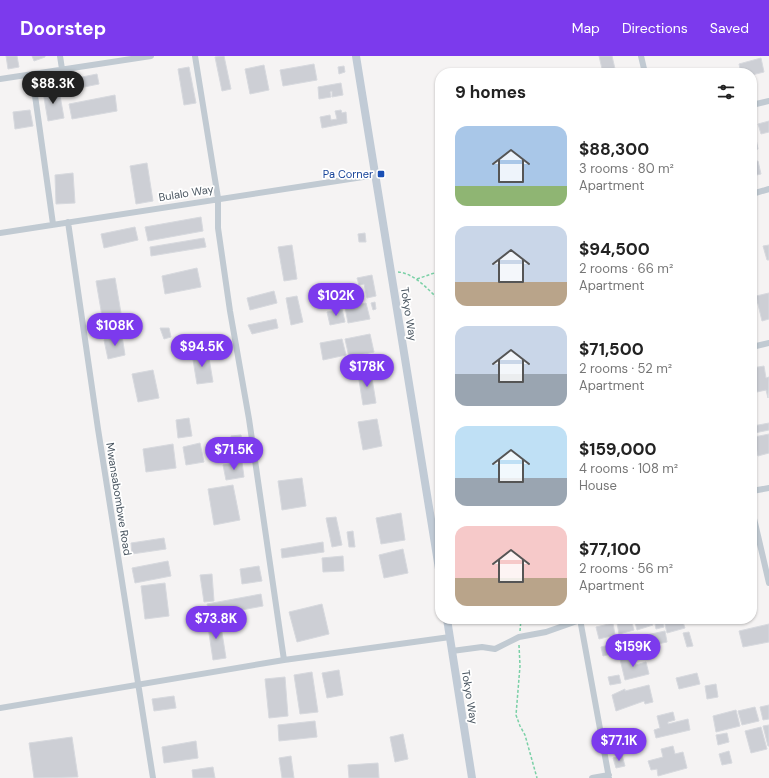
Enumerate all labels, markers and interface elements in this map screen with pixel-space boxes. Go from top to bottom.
text: Doorstep [20,16,106,41]
text: Map [572,19,600,37]
text: Directions [622,19,688,37]
text: Saved [710,19,749,37]
pin: $88.3K [20,71,86,105]
text: $88.3K [31,75,75,92]
text: 9 homes [455,81,526,103]
icon: filters [715,81,737,103]
text: $88,300 [579,138,649,160]
icon: home [487,142,535,190]
text: 3 rooms · 80 m² [579,160,674,177]
place label: Pa Corner [323,167,373,181]
marker: Pa Corner [376,169,386,179]
text: Apartment [579,177,644,194]
street label: Bulalo Way [158,182,214,204]
text: $94,500 [579,238,650,260]
icon: home [487,242,535,290]
text: 2 rooms · 66 m² [579,260,673,277]
text: Apartment [579,277,644,294]
pin: $102K [308,283,364,317]
street label: Tokyo Way [398,286,420,342]
text: $102K [317,287,355,304]
pin: $108K [87,313,143,347]
text: $108K [96,317,134,334]
pin: $94.5K [169,334,235,368]
text: $94.5K [180,338,224,355]
text: $71,500 [579,338,644,360]
icon: home [487,342,535,390]
pin: $178K [339,354,395,388]
text: $178K [349,358,385,375]
text: 2 rooms · 52 m² [579,360,672,377]
text: Apartment [579,377,644,394]
pin: $71.5K [201,437,267,471]
text: $159,000 [579,438,657,460]
text: $71.5K [214,441,254,458]
street label: Mwansabombwe Road [103,442,135,557]
icon: home [487,442,535,490]
text: 4 rooms · 108 m² [579,460,678,477]
text: House [579,477,617,494]
text: $77,100 [579,538,641,560]
icon: home [487,542,535,590]
text: 2 rooms · 56 m² [579,560,673,577]
text: Apartment [579,577,644,594]
pin: $73.8K [183,606,249,640]
text: $73.8K [195,610,237,627]
pin: $159K [605,634,661,668]
text: $159K [614,638,652,655]
street label: Tokyo Way [459,669,481,725]
pin: $77.1K [586,728,652,762]
text: $77.1K [600,732,638,749]

